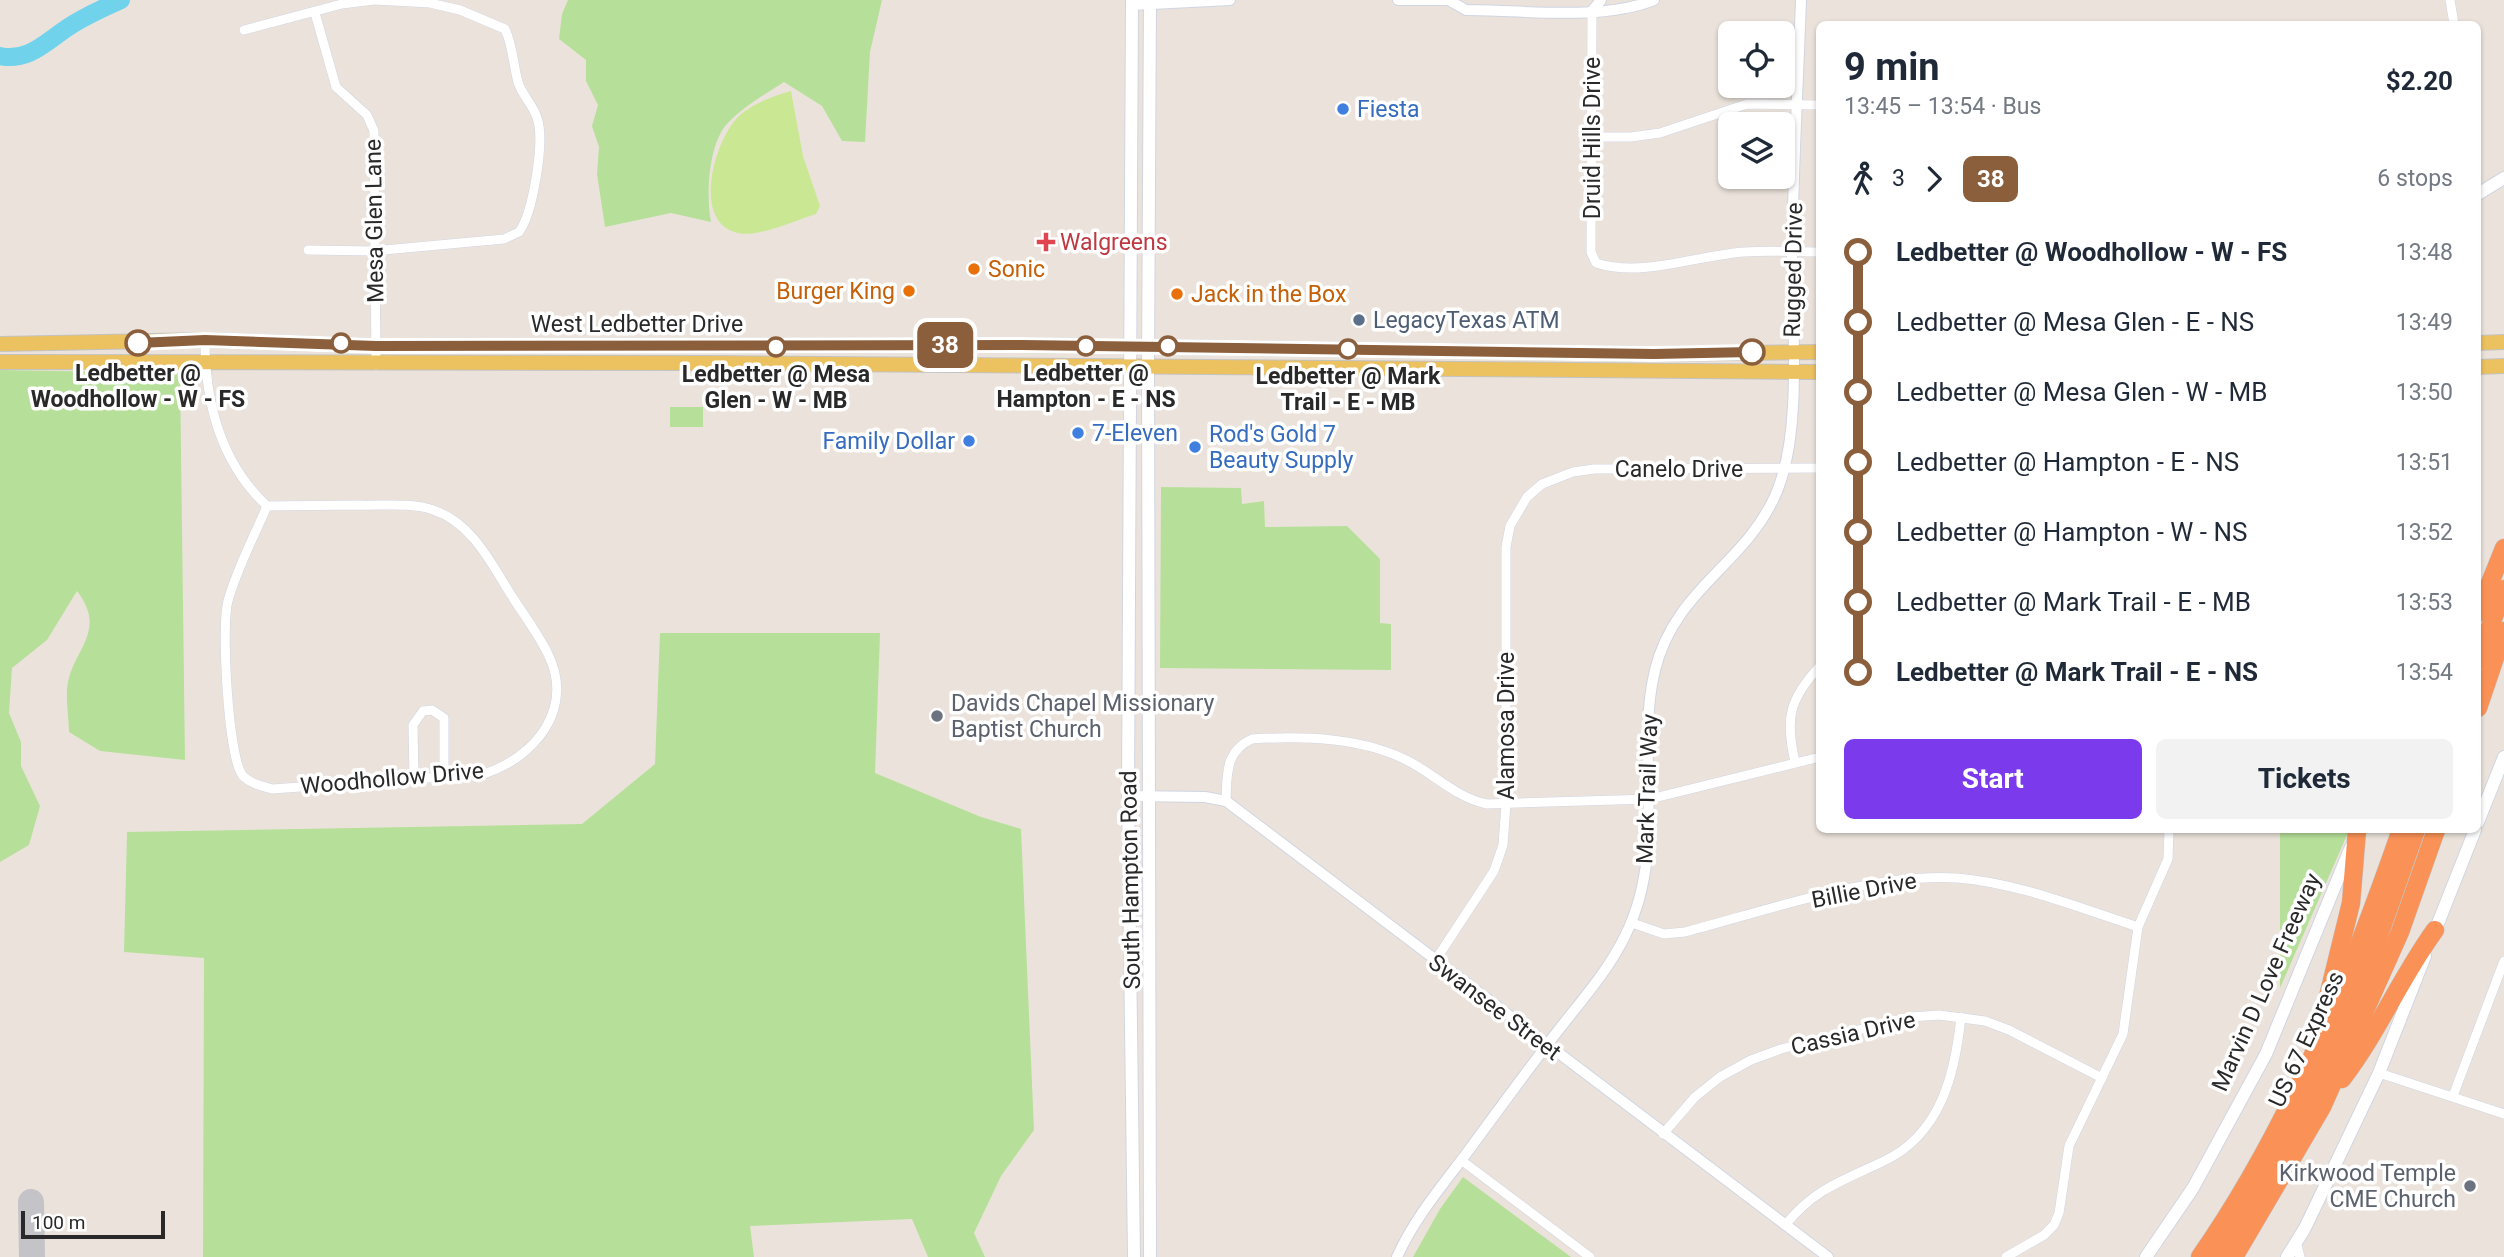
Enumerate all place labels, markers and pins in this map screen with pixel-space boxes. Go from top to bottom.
place label: Fiesta [1357,96,1419,123]
marker: Fiesta [1335,101,1351,117]
place label: Walgreens [1060,229,1168,256]
marker: Walgreens [1038,234,1054,250]
place label: Sonic [988,256,1045,283]
marker: Sonic [966,261,982,277]
place label: Burger King [776,278,895,305]
place label: Jack in the Box [1191,281,1346,308]
marker: Burger King [901,283,917,299]
marker: Jack in the Box [1169,286,1185,302]
place label: LegacyTexas ATM [1373,307,1560,334]
marker: LegacyTexas ATM [1351,312,1367,328]
marker: Ledbetter @ Woodhollow - W - FS [125,330,151,356]
unlabelled marker [331,333,351,353]
marker: Ledbetter @ Hampton - E - NS [1076,336,1096,356]
unlabelled marker [1158,336,1178,356]
marker: Ledbetter @ Mesa Glen - W - MB [766,337,786,357]
marker: Ledbetter @ Mark Trail - E - MB [1338,339,1358,359]
unlabelled marker [1739,339,1765,365]
place label: Ledbetter @ Woodhollow - W - FS [31,360,245,413]
place label: Ledbetter @ Hampton - E - NS [996,360,1176,413]
place label: Ledbetter @ Mesa Glen - W - MB [682,361,870,414]
place label: Ledbetter @ Mark Trail - E - MB [1256,363,1441,416]
place label: 7-Eleven [1092,420,1178,447]
place label: Rod's Gold 7 Beauty Supply [1209,421,1354,474]
marker: 7-Eleven [1070,425,1086,441]
place label: Family Dollar [823,428,955,455]
marker: Family Dollar [961,433,977,449]
marker: Rod's Gold 7 Beauty Supply [1187,439,1203,455]
place label: Davids Chapel Missionary Baptist Church [951,690,1215,743]
marker: Davids Chapel Missionary Baptist Church [929,708,945,724]
place label: Kirkwood Temple CME Church [2279,1160,2456,1213]
marker: Kirkwood Temple CME Church [2462,1178,2478,1194]

